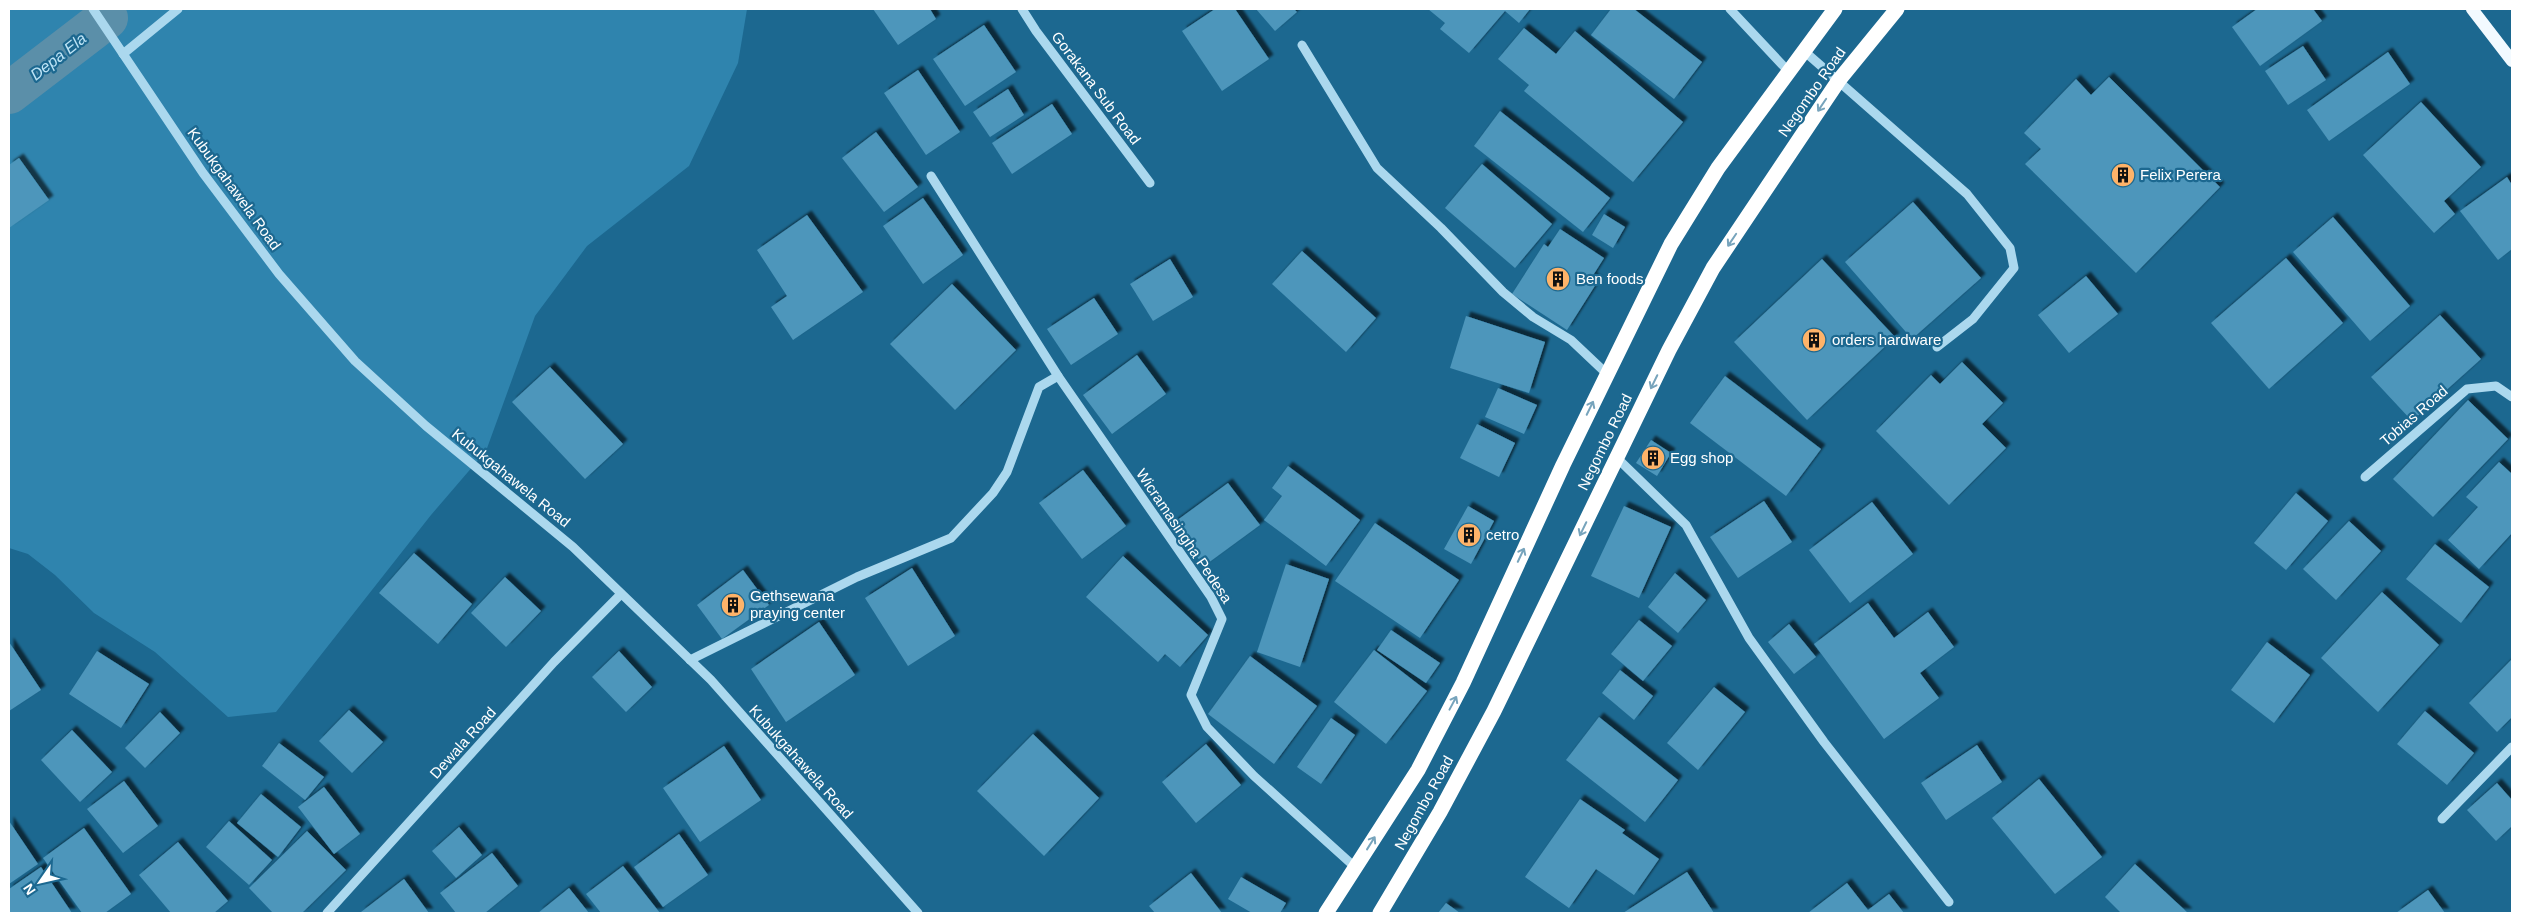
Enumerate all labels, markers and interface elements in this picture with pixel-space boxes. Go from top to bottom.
street label: Gorakana Sub Road [1048,28,1144,147]
water label: Depa Ela [27,29,90,83]
street label: Negombo Road [1774,44,1849,140]
one-way arrow [1817,98,1827,112]
street label: Kubukgahawela Road [184,124,284,253]
building icon: Felix Perera [2110,162,2136,188]
place label: Felix Perera [2140,166,2222,183]
one-way arrow [1726,233,1737,247]
building icon: Ben foods [1545,266,1571,292]
place label: Ben foods [1576,270,1644,287]
building icon: orders hardware [1801,327,1827,353]
place label: orders hardware [1832,331,1941,348]
one-way arrow [1648,374,1658,389]
street label: Tobias Road [2377,382,2451,449]
street label: Negombo Road [1574,391,1635,493]
one-way arrow [1586,401,1596,416]
street label: Kubukgahawela Road [449,425,574,530]
building icon: Egg shop [1640,445,1666,471]
place label: Egg shop [1670,449,1733,466]
street label: Wicramasingha Pedesa [1133,465,1236,607]
one-way arrow [1577,521,1587,536]
building icon: cetro [1456,522,1482,548]
place label: cetro [1486,526,1519,543]
one-way arrow [1517,548,1526,563]
place label: Gethsewana praying center [750,587,845,621]
building icon: Gethsewana praying center [720,592,746,618]
one-way arrow [1448,695,1458,710]
street label: Kubukgahawela Road [746,701,857,822]
street label: Dewala Road [426,704,499,782]
street label: Negombo Road [1391,753,1456,853]
one-way arrow [1366,836,1377,850]
north arrow [15,857,65,907]
text: N [20,881,39,898]

